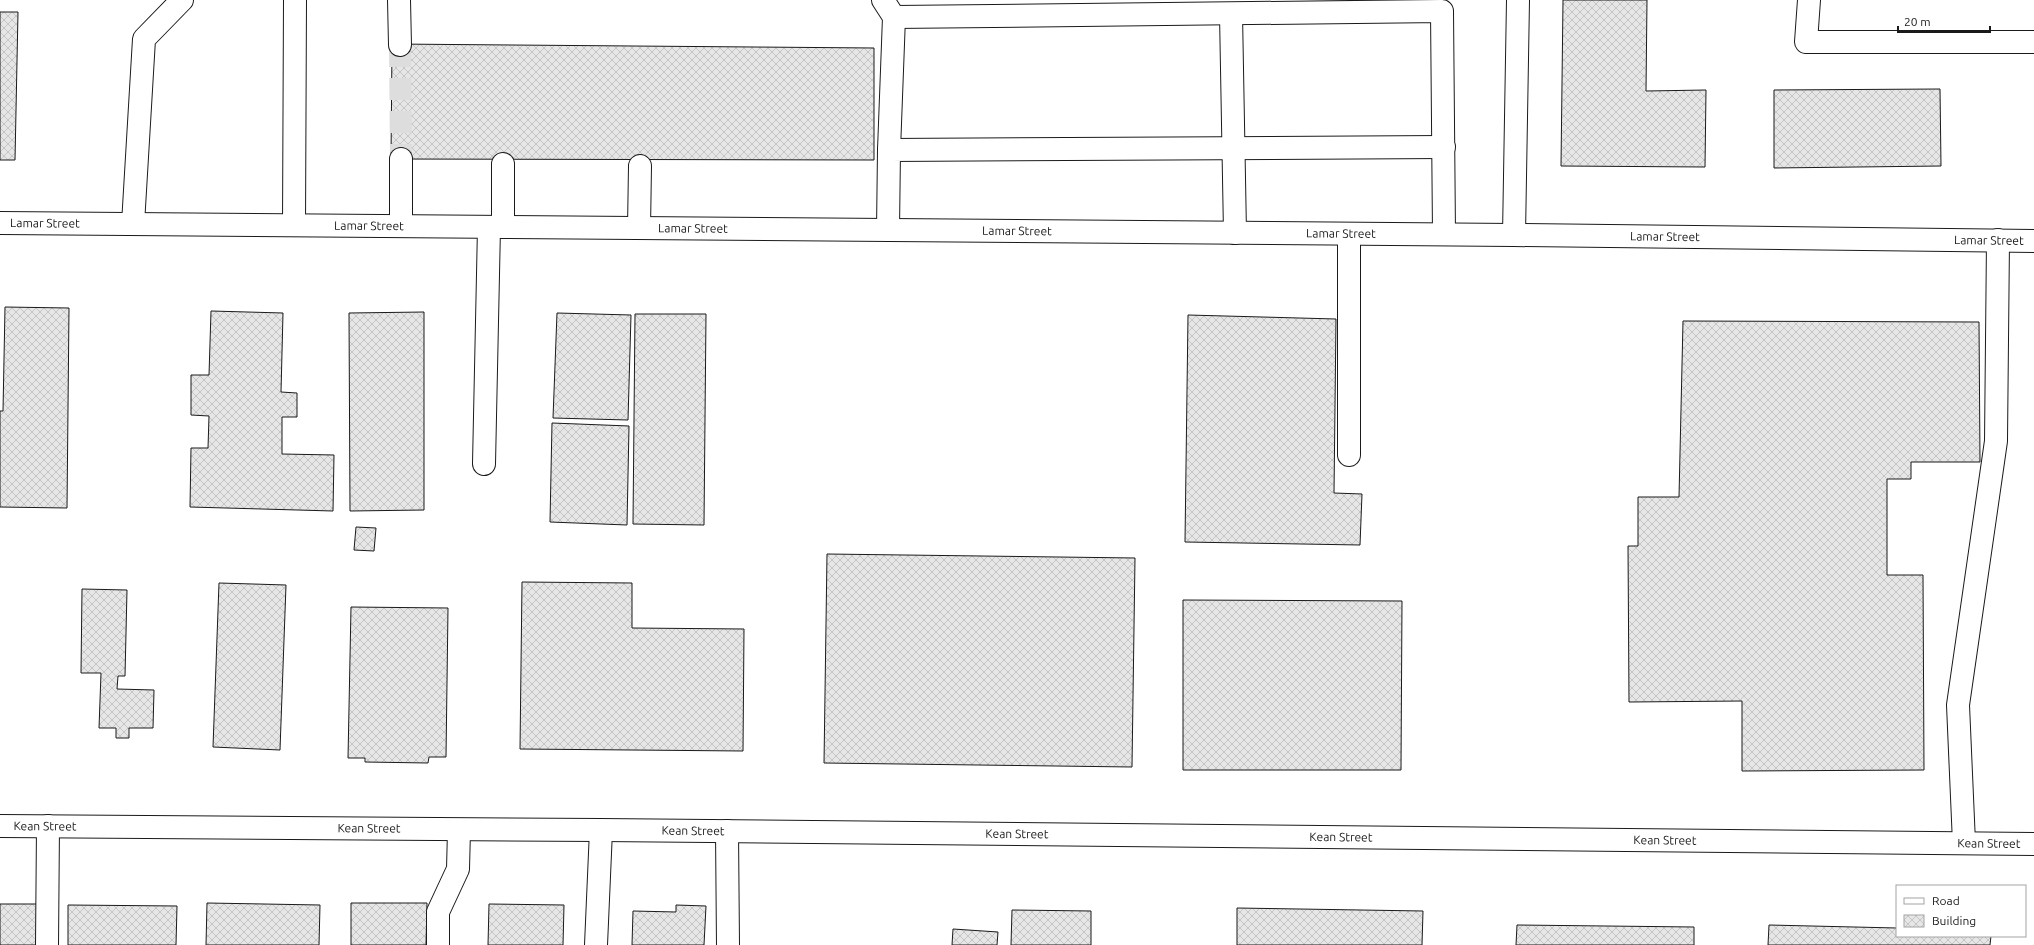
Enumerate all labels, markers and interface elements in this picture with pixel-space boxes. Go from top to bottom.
scale bar [1898,8,1990,34]
text: 20 m [1904,15,1931,28]
street label: Lamar Street [10,216,80,230]
street label: Lamar Street [334,219,404,232]
street label: Lamar Street [658,221,728,235]
street label: Lamar Street [982,224,1052,237]
street label: Lamar Street [1306,226,1376,240]
street label: Lamar Street [1630,229,1700,243]
street label: Lamar Street [1954,233,2024,247]
street label: Kean Street [13,819,77,833]
street label: Kean Street [337,821,401,835]
street label: Kean Street [661,824,725,837]
street label: Kean Street [985,827,1049,840]
street label: Kean Street [1309,830,1373,844]
street label: Kean Street [1633,833,1697,847]
street label: Kean Street [1957,836,2021,850]
legend [1896,885,2026,937]
text: Road [1932,894,1960,907]
text: Building [1932,914,1976,927]

